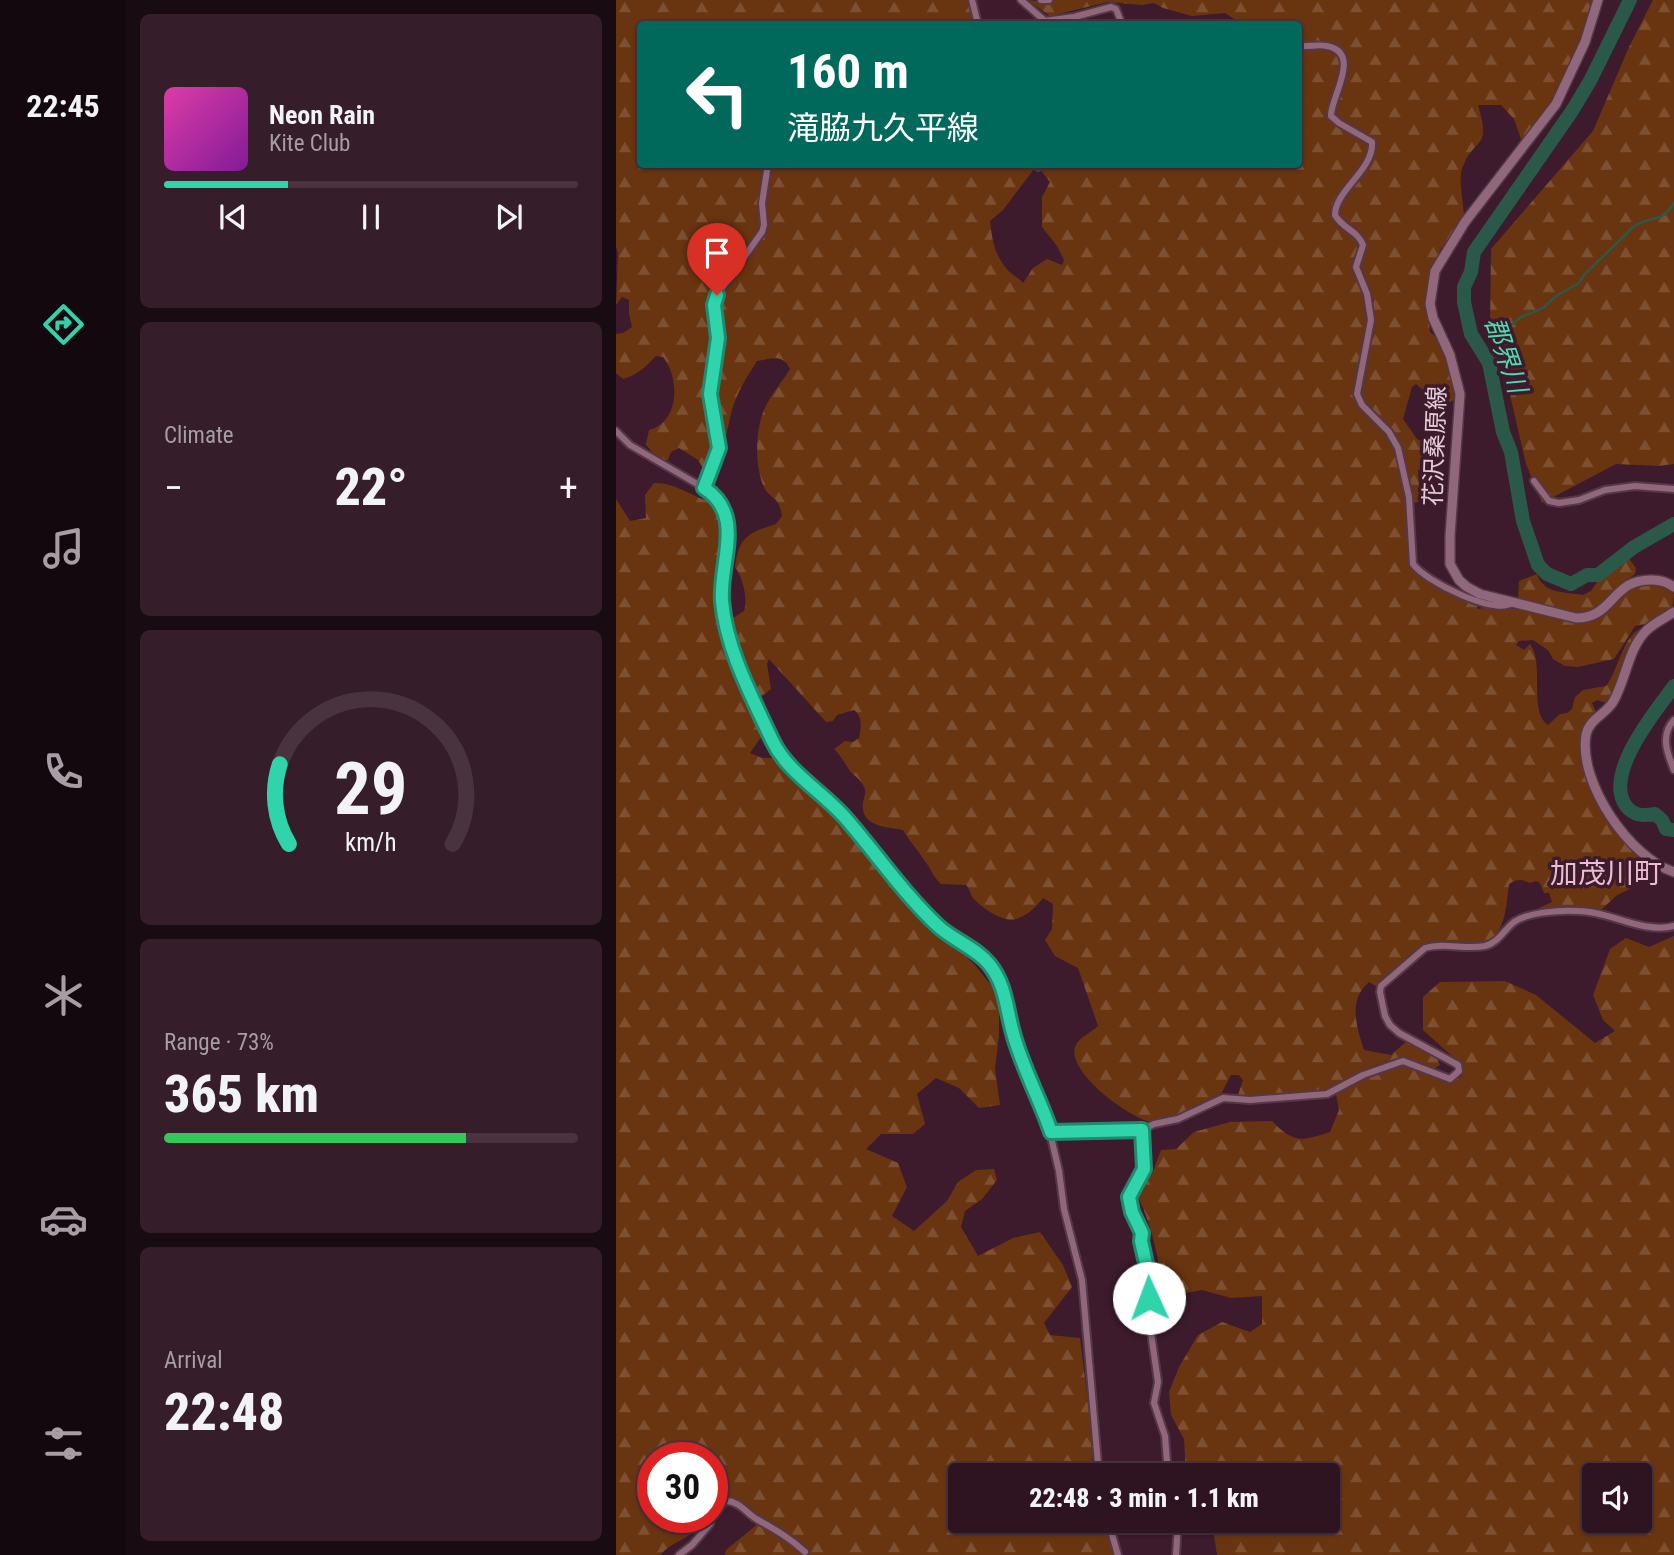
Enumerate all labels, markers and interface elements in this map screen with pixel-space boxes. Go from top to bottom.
text: 160 m [787,43,909,100]
icon: left [672,49,763,140]
text: 22:45 [26,87,100,125]
text: Neon Rain [269,100,375,130]
text: 滝脇九久平線 [787,109,979,147]
text: Kite Club [269,130,350,157]
icon: previous [214,198,252,236]
icon: pause [352,198,390,236]
icon: next [490,198,528,236]
pin [687,223,747,295]
icon: arrive [698,234,736,272]
icon: directions [39,300,88,349]
water label: 郡界川 [1479,313,1534,400]
street label: 花沢桑原線 [1419,386,1451,506]
text: Climate [164,422,234,449]
text: 22° [334,457,408,518]
text: − [164,466,183,510]
text: + [559,466,578,510]
icon: music [39,524,88,573]
text: 29 [334,746,408,832]
icon: phone [39,747,88,796]
text: km/h [345,827,397,856]
district label: 加茂川町 [1550,857,1662,890]
icon: climate [39,971,88,1020]
text: Range · 73% [164,1029,274,1056]
text: 365 km [164,1064,319,1125]
icon: car [39,1195,88,1244]
position arrow [1112,1261,1186,1335]
text: Arrival [164,1347,223,1374]
text: 22:48 [164,1382,284,1443]
icon: filters [39,1419,88,1468]
speed limit sign: 30 [637,1442,728,1533]
map controls [1582,1463,1652,1533]
button: sound [1582,1463,1652,1533]
text: 22:48 · 3 min · 1.1 km [1029,1483,1259,1513]

